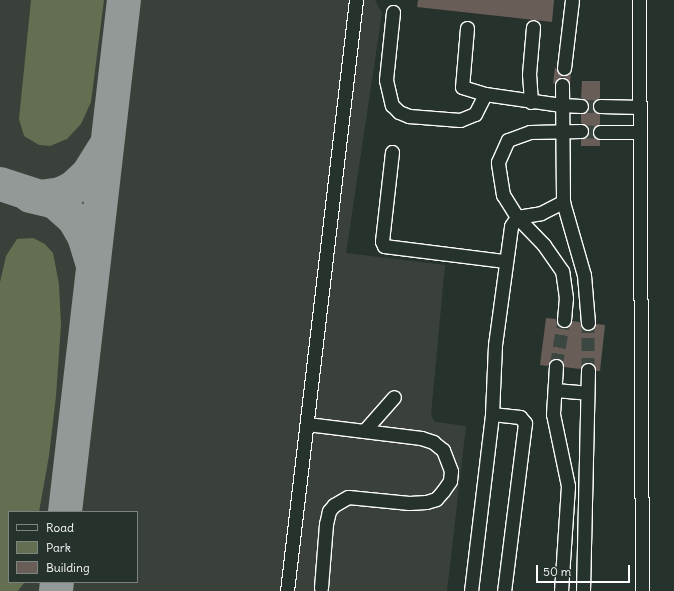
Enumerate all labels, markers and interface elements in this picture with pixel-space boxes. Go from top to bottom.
legend [8,511,138,583]
text: Road [46,520,74,535]
text: Park [46,540,71,555]
scale bar [538,557,632,583]
text: Building [46,560,90,575]
text: 50 m [543,564,571,579]

